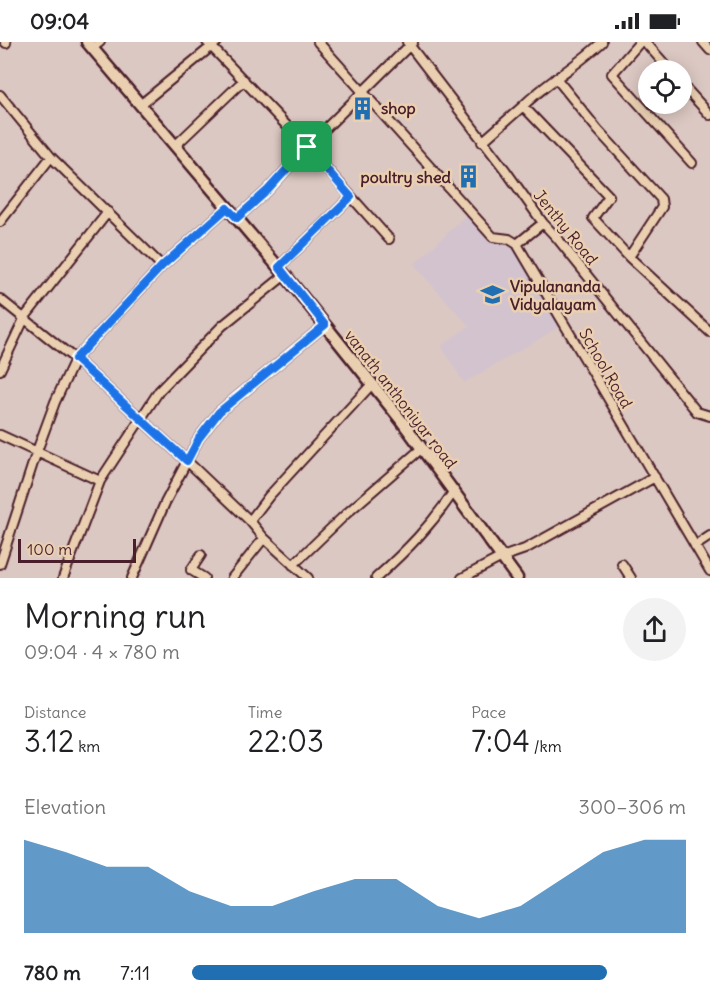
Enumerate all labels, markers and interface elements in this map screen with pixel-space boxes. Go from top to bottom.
text: 09:04 [30,7,89,35]
map controls [638,60,692,114]
button: locate [638,60,692,114]
building icon: shop [350,95,376,121]
place label: shop [381,98,416,119]
pin [281,121,332,172]
icon: arrive [290,130,323,163]
building icon: poultry shed [456,164,482,190]
place label: poultry shed [361,167,452,188]
street label: Jenthy Road [530,185,602,269]
place label: Vipulananda Vidyalayam [510,276,601,315]
school or university icon: Vipulananda Vidyalayam [479,282,505,308]
street label: School Road [575,324,637,412]
street label: vanath anthoniyar road [341,326,461,472]
scale bar [18,536,136,564]
text: 100 m [27,539,72,559]
text: Morning run [24,595,206,637]
button: share [623,598,686,661]
text: 09:04 · 4 × 780 m [24,639,180,664]
text: Distance [24,702,86,722]
text: Time [248,702,282,722]
text: Pace [471,702,506,722]
text: 3.12 [24,722,74,760]
text: 22:03 [248,722,324,760]
text: 7:04 [471,722,530,760]
text: km [74,736,100,756]
text: /km [530,736,562,756]
text: Elevation [24,794,106,819]
text: 300–306 m [579,794,686,819]
text: 780 m [24,960,81,985]
text: 7:11 [120,960,150,985]

